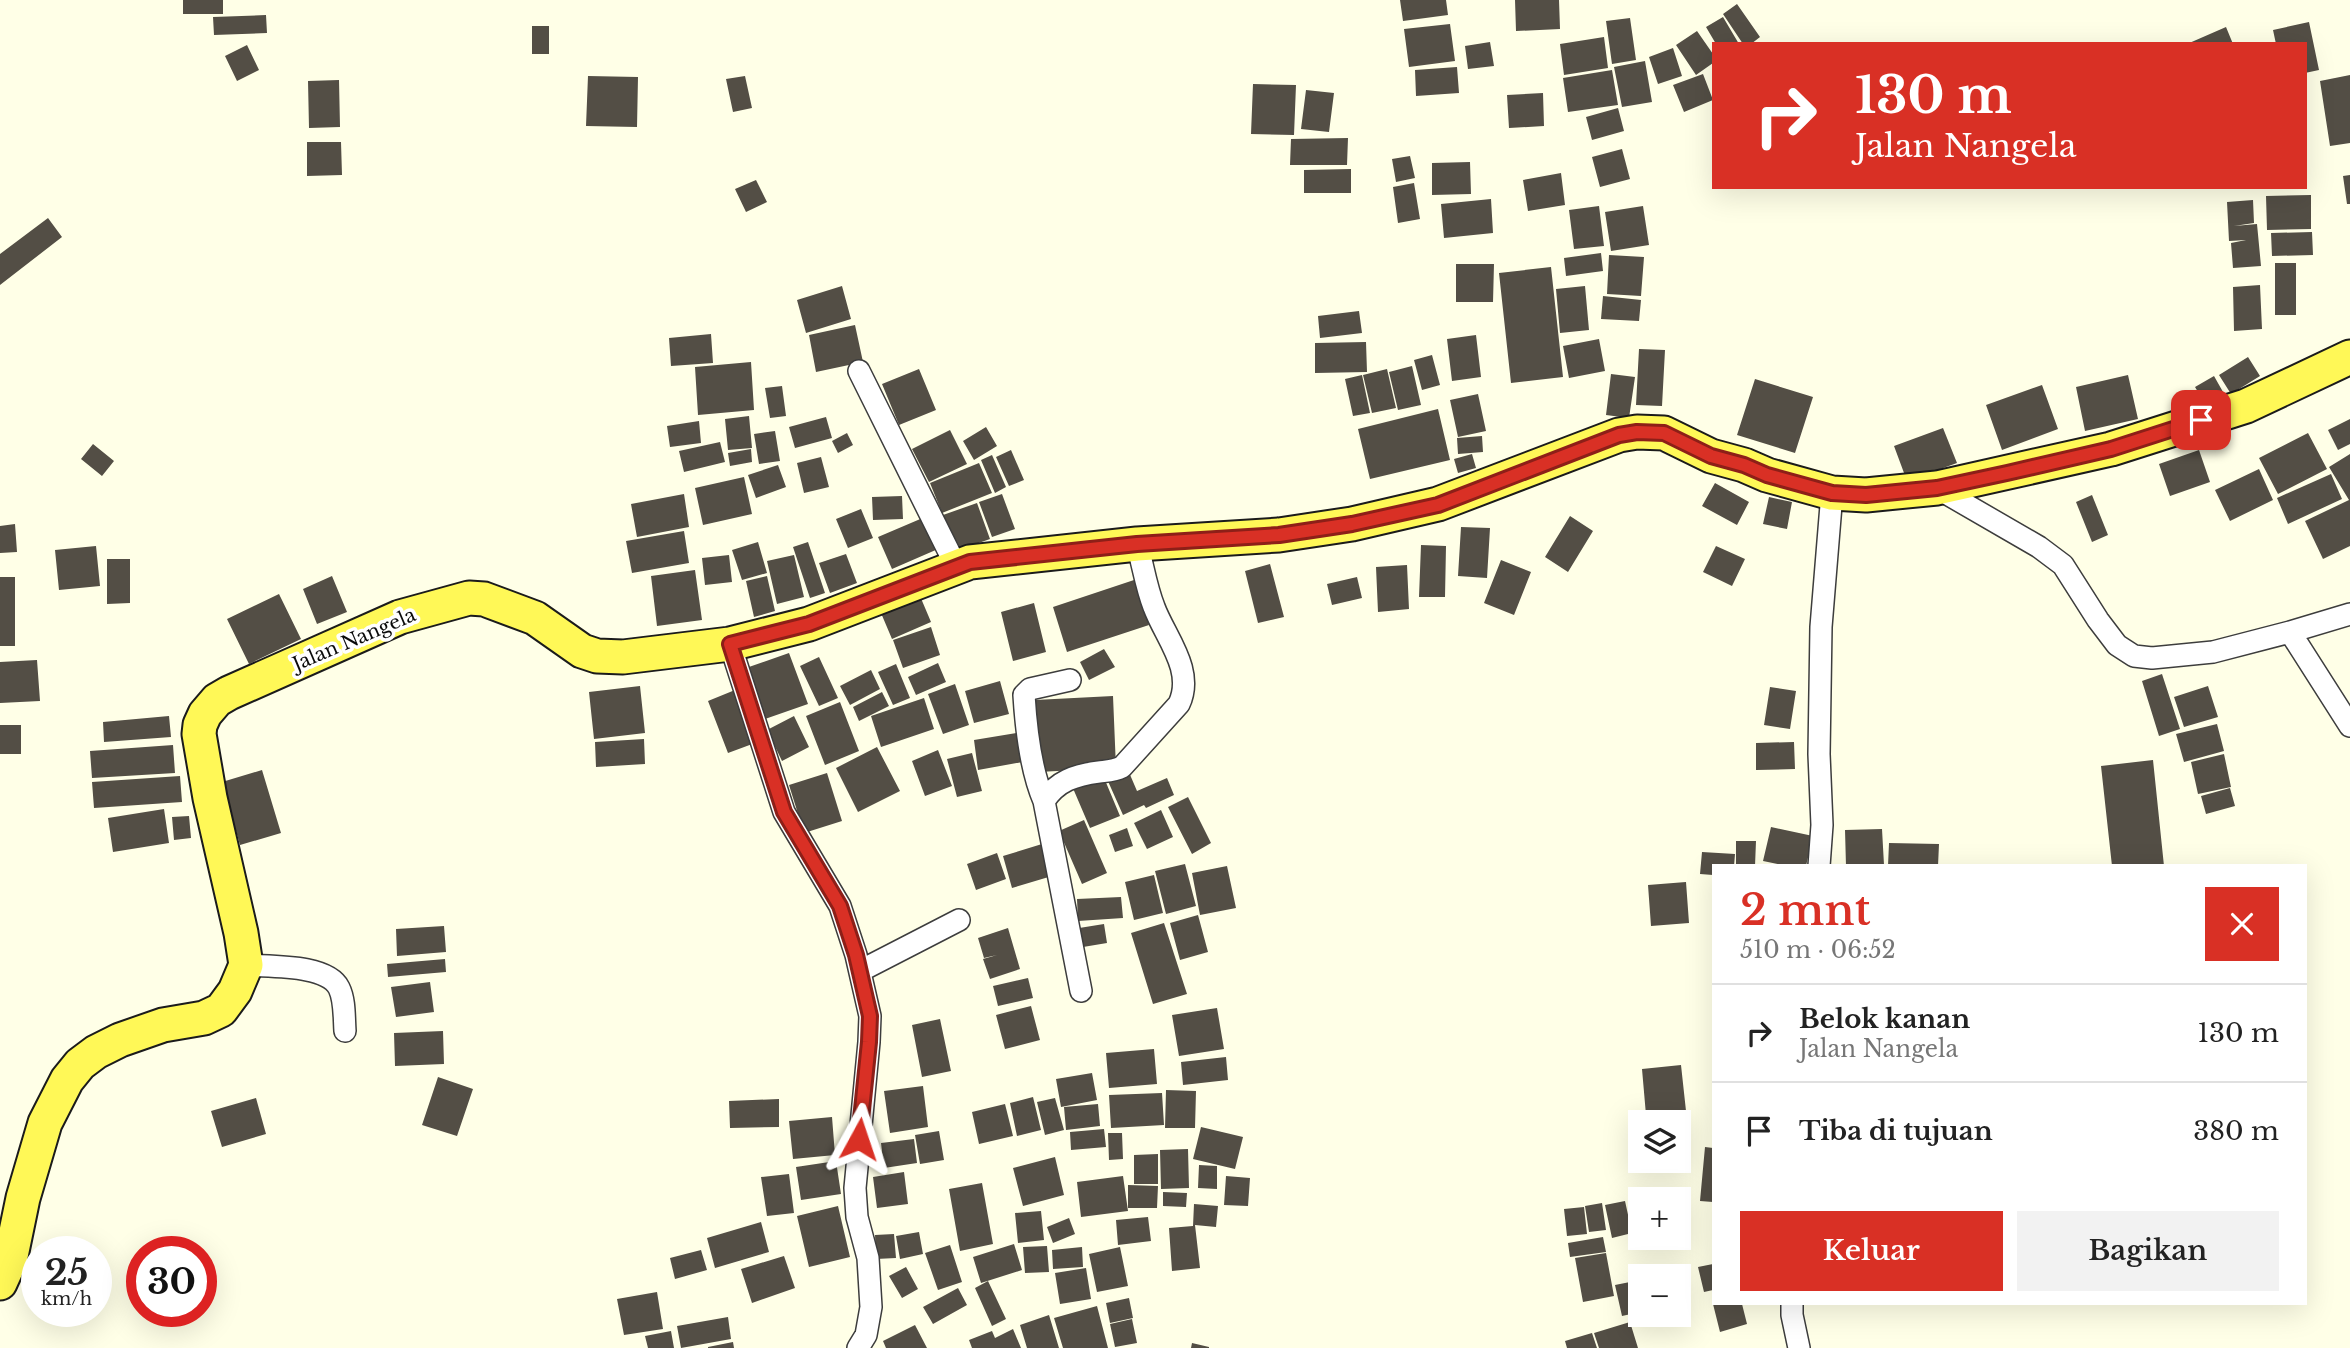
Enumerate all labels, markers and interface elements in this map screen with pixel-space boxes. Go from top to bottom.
text: 130 m [1855,65,2012,126]
icon: right [1740,70,1831,161]
text: Jalan Nangela [1855,126,2077,166]
pin [2171,390,2231,450]
icon: arrive [2182,401,2220,439]
street label: Jalan Nangela [286,603,420,677]
text: 2 mnt [1740,884,1870,936]
button: close [2205,887,2279,961]
text: 510 m · 06:52 [1740,936,1896,964]
text: Belok kanan [1799,1003,1970,1035]
icon: right [1740,1014,1778,1052]
text: 130 m [2197,1017,2279,1049]
text: Jalan Nangela [1799,1035,1958,1063]
position arrow [822,1102,896,1176]
map controls [1628,1110,1691,1327]
button: layers [1628,1110,1691,1173]
icon: arrive [1740,1112,1778,1150]
text: Tiba di tujuan [1799,1115,1993,1147]
text: 380 m [2193,1115,2279,1147]
button: + [1628,1187,1691,1250]
button: Keluar [1740,1211,2003,1291]
button: Bagikan [2017,1211,2279,1291]
speed limit sign: 30 [126,1236,217,1327]
text: 25 [45,1251,88,1294]
button: − [1628,1264,1691,1327]
text: km/h [41,1288,92,1310]

